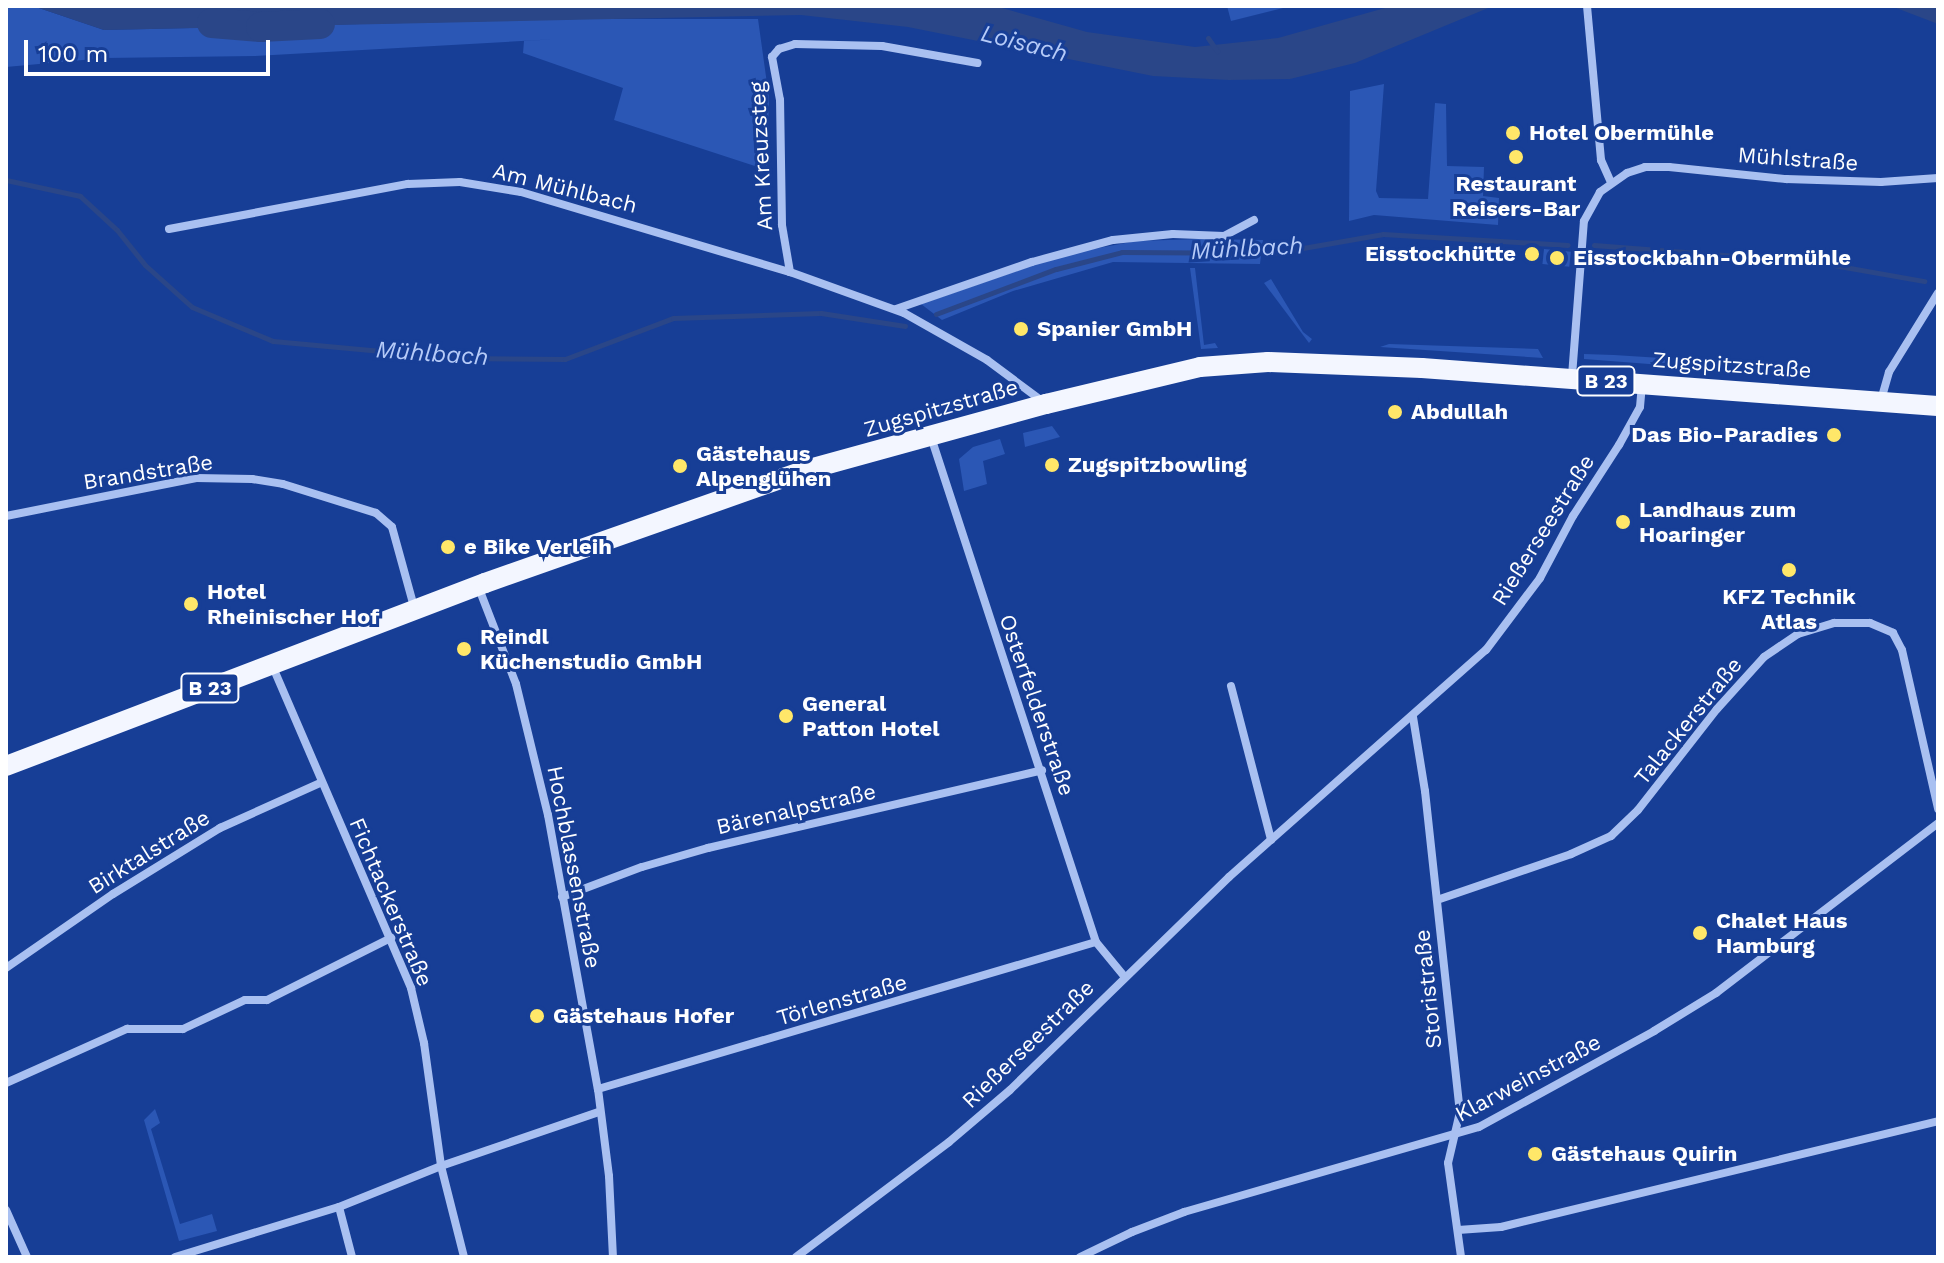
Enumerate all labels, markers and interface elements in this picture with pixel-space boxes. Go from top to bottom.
water label: Loisach [978,19,1070,69]
scale bar [28,24,274,74]
text: 100 m [38,40,108,68]
street label: Am Kreuzsteg [744,81,778,231]
place label: Hotel Obermühle [1529,120,1714,146]
marker: Hotel Obermühle [1504,124,1522,142]
street label: Mühlstraße [1737,142,1859,176]
marker: Restaurant Reisers-Bar [1507,148,1525,166]
street label: Am Mühlbach [490,157,640,219]
place label: Restaurant Reisers-Bar [1452,170,1580,222]
water label: Mühlbach [1190,232,1304,266]
place label: Eisstockhütte [1365,241,1516,267]
marker: Eisstockhütte [1523,245,1541,263]
place label: Eisstockbahn-Obermühle [1573,245,1851,271]
marker: Eisstockbahn-Obermühle [1548,249,1566,267]
place label: Spanier GmbH [1037,316,1193,342]
marker: Spanier GmbH [1012,320,1030,338]
water label: Mühlbach [375,336,489,372]
street label: Zugspitzstraße [1652,346,1812,384]
road number: B 23 [1576,365,1636,397]
street label: Zugspitzstraße [861,373,1021,443]
place label: Abdullah [1411,399,1508,425]
marker: Abdullah [1386,403,1404,421]
place label: Das Bio-Paradies [1631,422,1818,448]
marker: Das Bio-Paradies [1825,426,1843,444]
place label: Gästehaus Alpenglühen [696,440,831,492]
street label: Brandstraße [81,449,215,495]
street label: Rießerseestraße [1486,450,1600,610]
place label: Zugspitzbowling [1068,452,1247,478]
marker: Zugspitzbowling [1043,456,1061,474]
marker: Gästehaus Alpenglühen [671,457,689,475]
place label: Landhaus zum Hoaringer [1639,496,1796,548]
marker: Landhaus zum Hoaringer [1614,513,1632,531]
place label: e Bike Verleih [464,534,613,560]
marker: e Bike Verleih [439,538,457,556]
marker: KFZ Technik Atlas [1780,561,1798,579]
place label: Hotel Rheinischer Hof [207,578,380,630]
place label: KFZ Technik Atlas [1722,583,1856,634]
marker: Hotel Rheinischer Hof [182,595,200,613]
street label: Osterfelderstraße [994,611,1080,799]
place label: Reindl Küchenstudio GmbH [480,623,702,674]
marker: Reindl Küchenstudio GmbH [455,640,473,658]
street label: Talackerstraße [1628,652,1748,790]
road number: B 23 [180,672,240,704]
place label: General Patton Hotel [802,690,939,742]
marker: General Patton Hotel [777,707,795,725]
street label: Hochblassenstraße [541,763,607,971]
street label: Bärenalpstraße [714,778,878,840]
street label: Birktalstraße [83,804,215,900]
street label: Fichtackerstraße [344,814,438,990]
place label: Chalet Haus Hamburg [1716,907,1847,958]
marker: Chalet Haus Hamburg [1691,924,1709,942]
street label: Storistraße [1409,928,1447,1050]
street label: Törlenstraße [774,969,910,1031]
street label: Rießerseestraße [957,974,1099,1114]
place label: Gästehaus Hofer [553,1003,734,1029]
marker: Gästehaus Hofer [528,1007,546,1025]
street label: Klarweinstraße [1451,1029,1605,1127]
place label: Gästehaus Quirin [1551,1141,1737,1167]
marker: Gästehaus Quirin [1526,1145,1544,1163]

